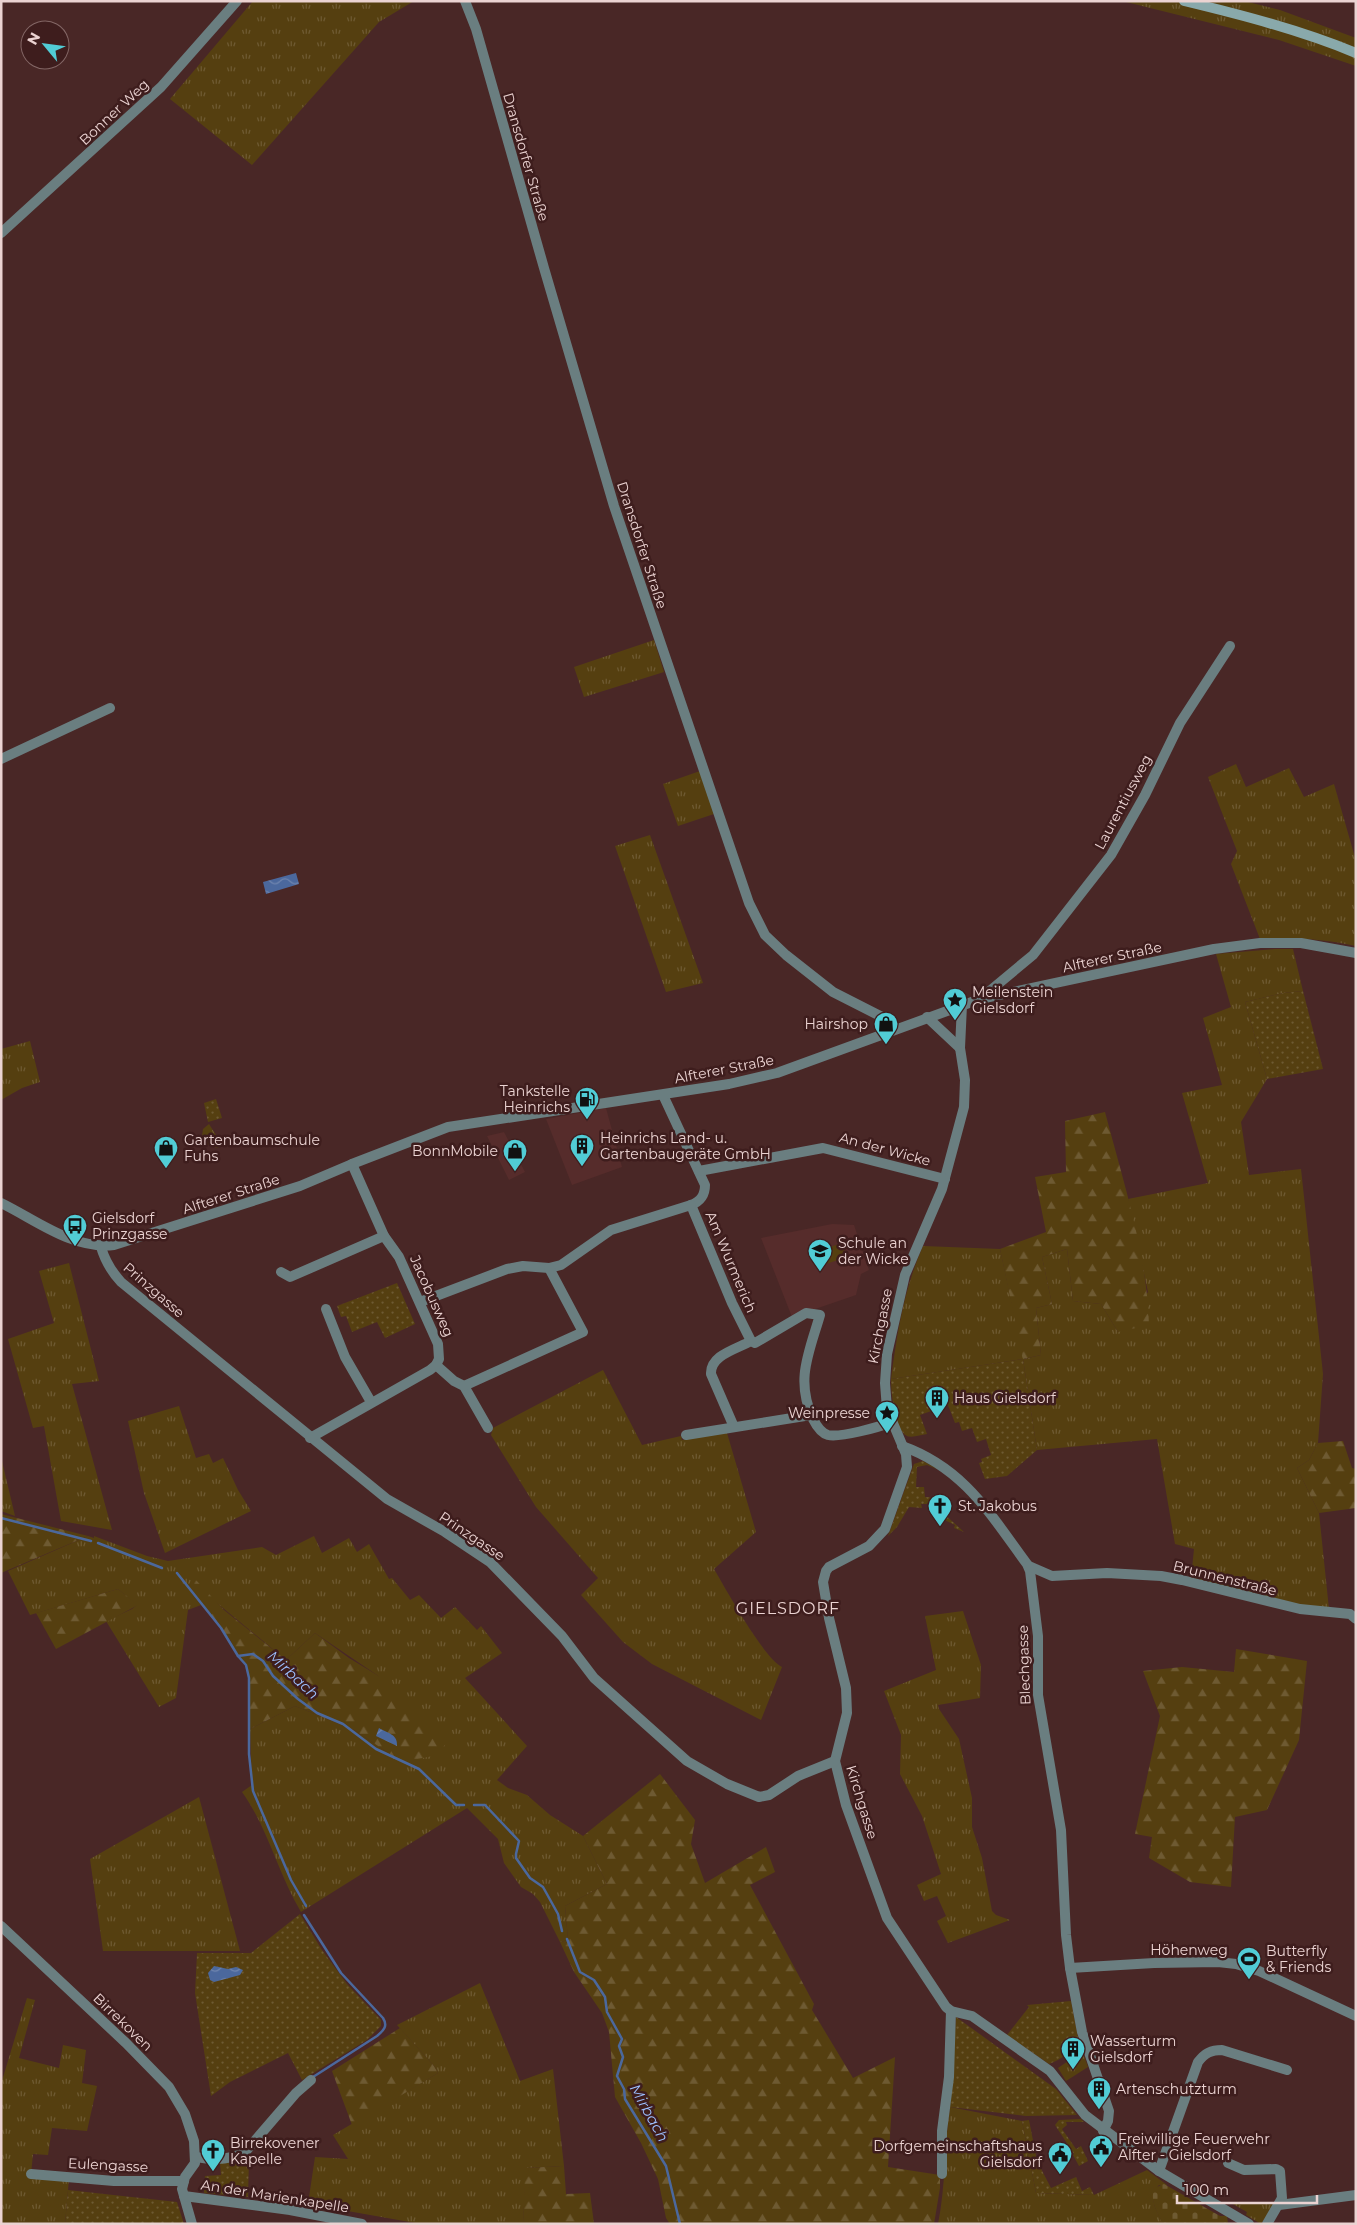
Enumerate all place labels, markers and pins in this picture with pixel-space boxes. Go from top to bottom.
place label: Meilenstein Gielsdorf [972,983,1053,1017]
place icon: Meilenstein Gielsdorf [942,987,968,1021]
shop icon: Hairshop [873,1011,899,1045]
place label: Hairshop [804,1015,868,1033]
place label: Tankstelle Heinrichs [500,1082,570,1116]
fuel station icon: Tankstelle Heinrichs [574,1086,600,1120]
place label: Heinrichs Land- u. Gartenbaugeräte GmbH [600,1129,771,1163]
place label: Gartenbaumschule Fuhs [184,1131,320,1165]
building icon: Heinrichs Land- u. Gartenbaugeräte GmbH [569,1133,595,1167]
shop icon: Gartenbaumschule Fuhs [153,1135,179,1169]
shop icon: BonnMobile [502,1138,528,1172]
place label: BonnMobile [412,1142,498,1160]
place label: Gielsdorf Prinzgasse [92,1209,167,1243]
bus stop icon: Gielsdorf Prinzgasse [62,1213,88,1247]
place label: Schule an der Wicke [838,1234,909,1268]
school or university icon: Schule an der Wicke [807,1238,833,1272]
building icon: Haus Gielsdorf [924,1385,950,1419]
place label: Haus Gielsdorf [954,1389,1057,1407]
place icon: Weinpresse [874,1400,900,1434]
place label: Weinpresse [788,1404,870,1422]
church icon: St. Jakobus [927,1493,953,1527]
place label: St. Jakobus [958,1497,1037,1515]
place label: Butterfly & Friends [1266,1942,1331,1976]
sports icon: Butterfly & Friends [1236,1946,1262,1980]
place label: Wasserturm Gielsdorf [1090,2032,1176,2066]
building icon: Wasserturm Gielsdorf [1060,2036,1086,2070]
building icon: Artenschutzturm [1086,2076,1112,2110]
place label: Artenschutzturm [1116,2080,1237,2098]
place label: Freiwillige Feuerwehr Alfter - Gielsdorf [1118,2130,1270,2164]
place label: Birrekovener Kapelle [230,2134,320,2168]
public building icon: Freiwillige Feuerwehr Alfter - Gielsdorf [1088,2134,1114,2168]
place label: Dorfgemeinschaftshaus Gielsdorf [873,2137,1043,2171]
church icon: Birrekovener Kapelle [200,2138,226,2172]
public building icon: Dorfgemeinschaftshaus Gielsdorf [1047,2141,1073,2175]

